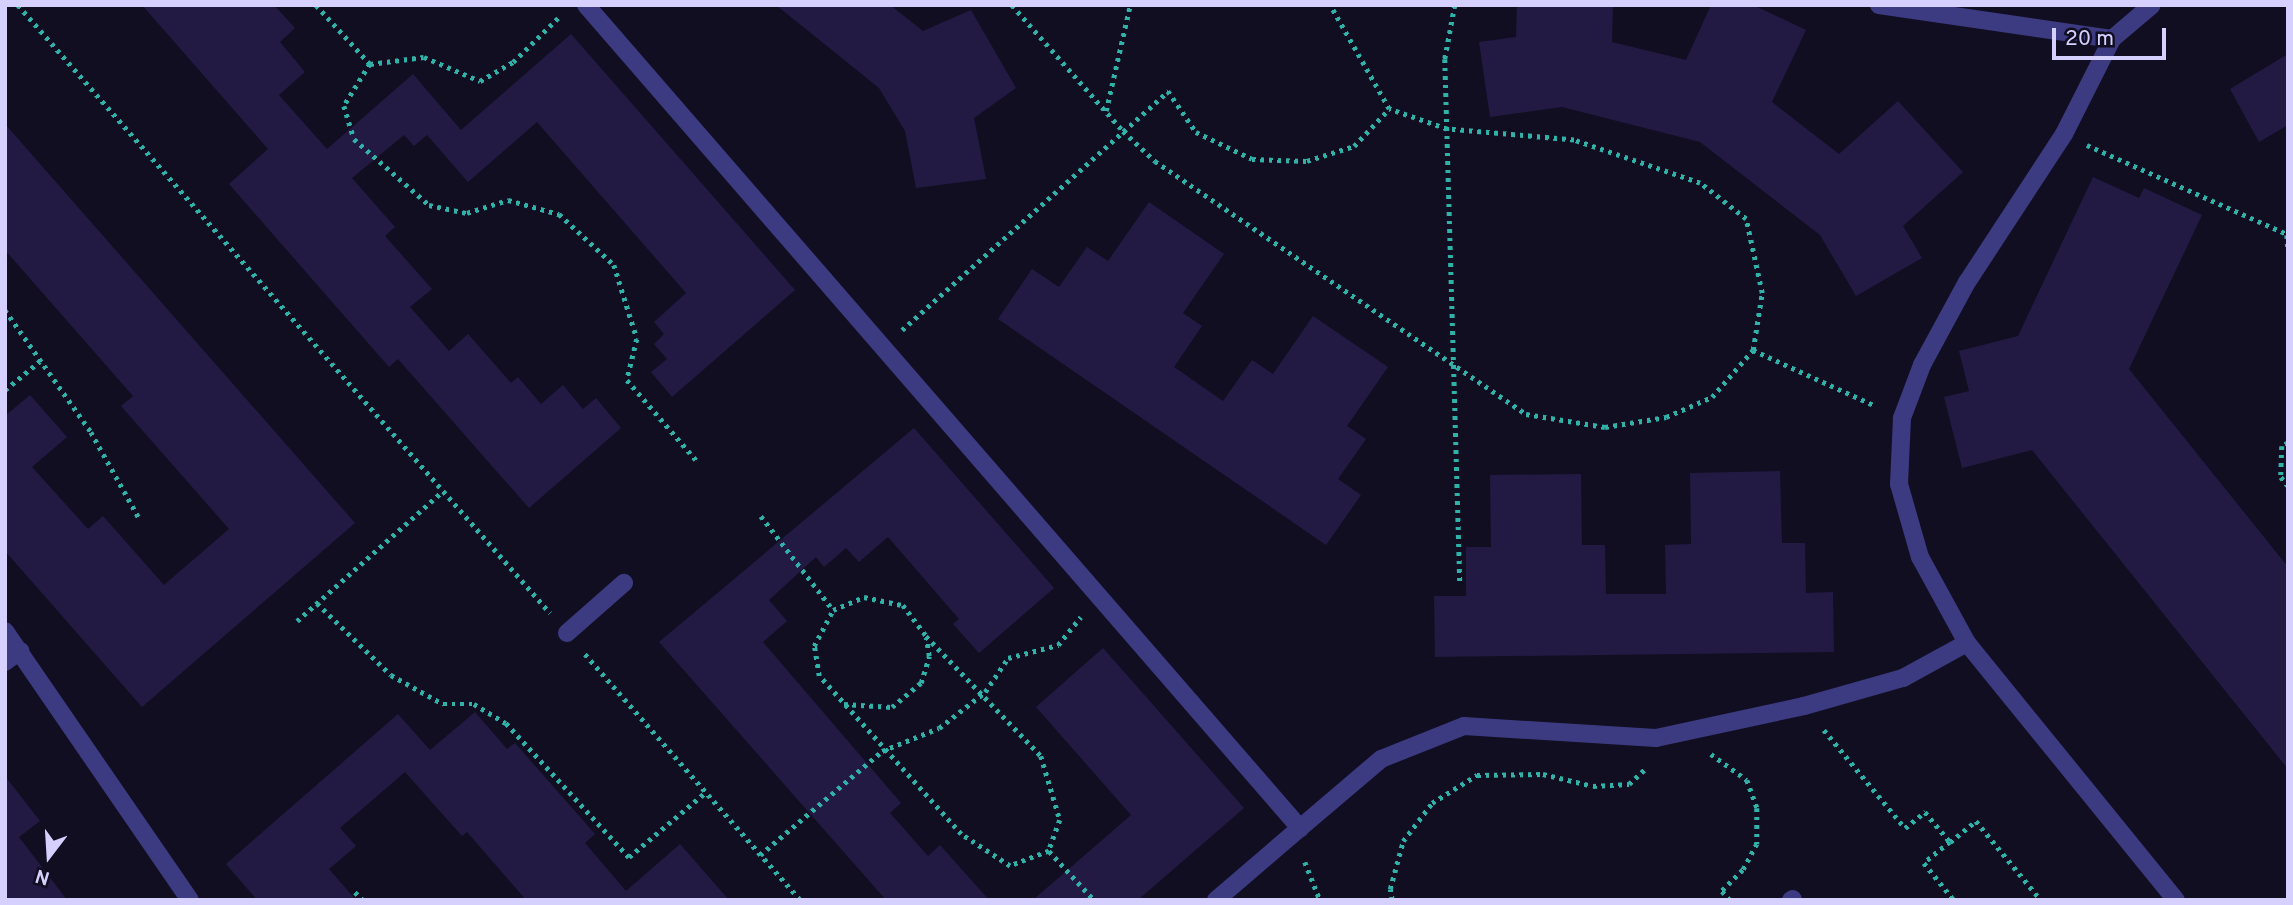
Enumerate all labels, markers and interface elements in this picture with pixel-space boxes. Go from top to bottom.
scale bar [2055,14,2169,58]
text: 20 m [2065,26,2114,53]
north arrow [14,821,84,891]
text: N [33,863,53,890]

